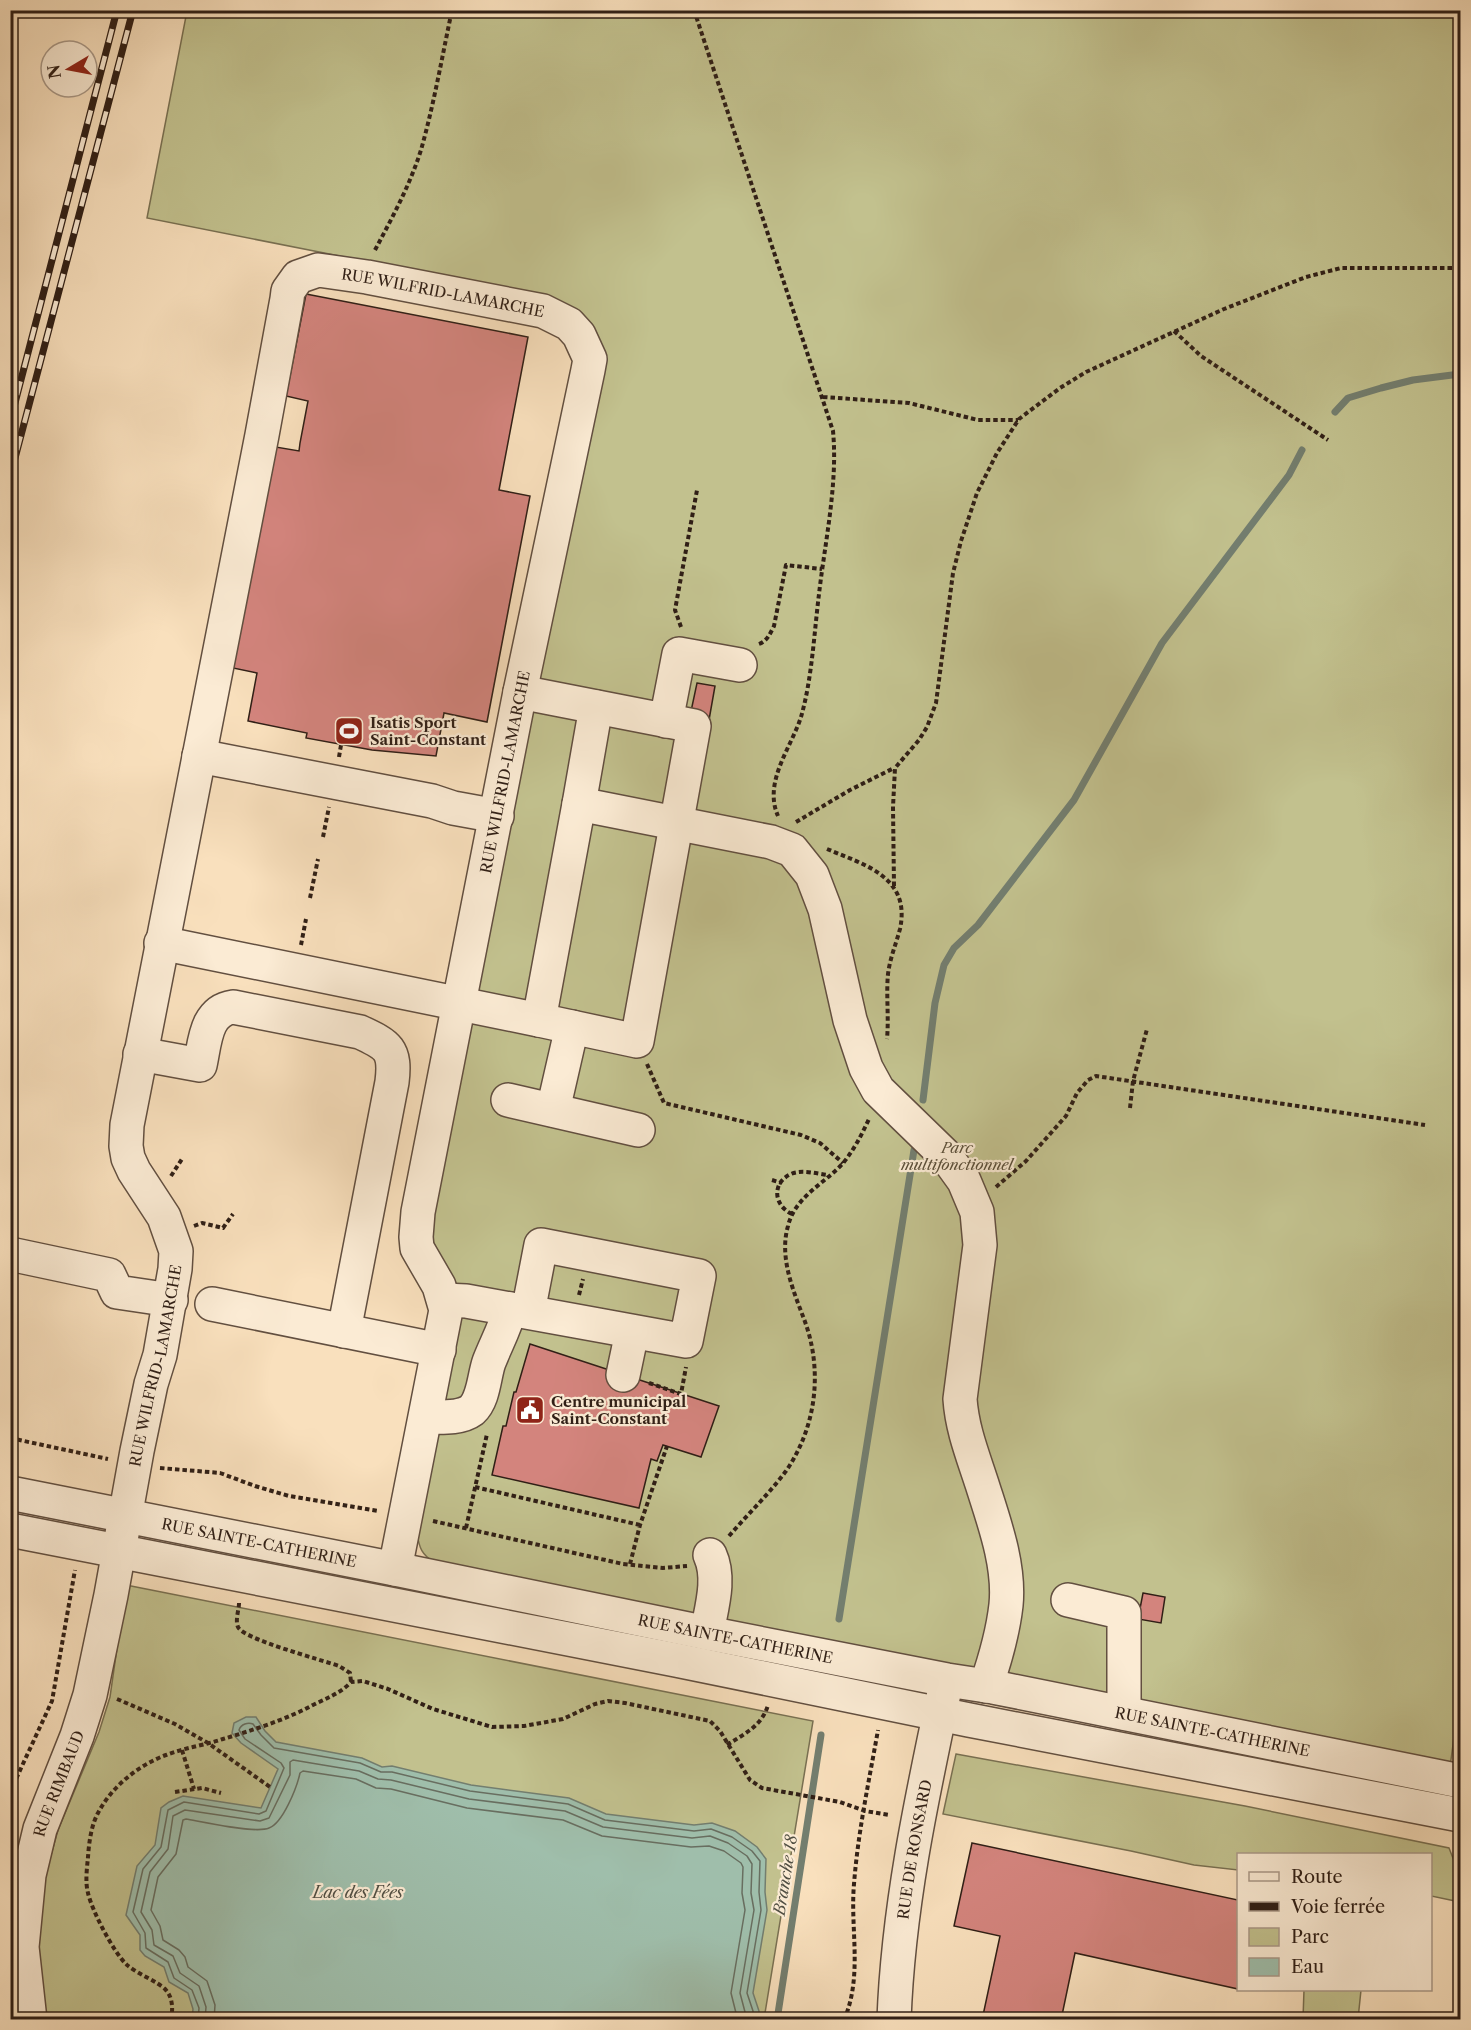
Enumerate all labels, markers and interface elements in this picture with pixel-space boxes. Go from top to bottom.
north arrow [39,39,99,99]
text: N [43,63,65,80]
street label: RUE WILFRID-LAMARCHE [340,264,546,321]
street label: RUE WILFRID-LAMARCHE [476,669,534,875]
place label: Isatis Sport Saint-Constant [370,713,486,749]
sports icon: Isatis Sport Saint-Constant [333,715,365,747]
park label: Parc multifonctionnel [900,1138,1015,1174]
street label: RUE WILFRID-LAMARCHE [125,1263,185,1468]
place label: Centre municipal Saint-Constant [551,1392,686,1428]
public building icon: Centre municipal Saint-Constant [514,1394,546,1426]
street label: RUE SAINTE-CATHERINE [160,1514,358,1571]
street label: RUE SAINTE-CATHERINE [636,1610,835,1667]
street label: RUE SAINTE-CATHERINE [1113,1702,1312,1760]
street label: RUE RIMBAUD [29,1728,88,1839]
street label: RUE DE RONSARD [893,1778,935,1920]
water label: Branche 18 [768,1833,801,1919]
legend [1237,1853,1432,1991]
text: Route [1291,1866,1343,1888]
water label: Lac des Fées [311,1882,403,1902]
text: Voie ferrée [1290,1896,1385,1918]
text: Parc [1291,1926,1329,1948]
text: Eau [1291,1956,1324,1978]

